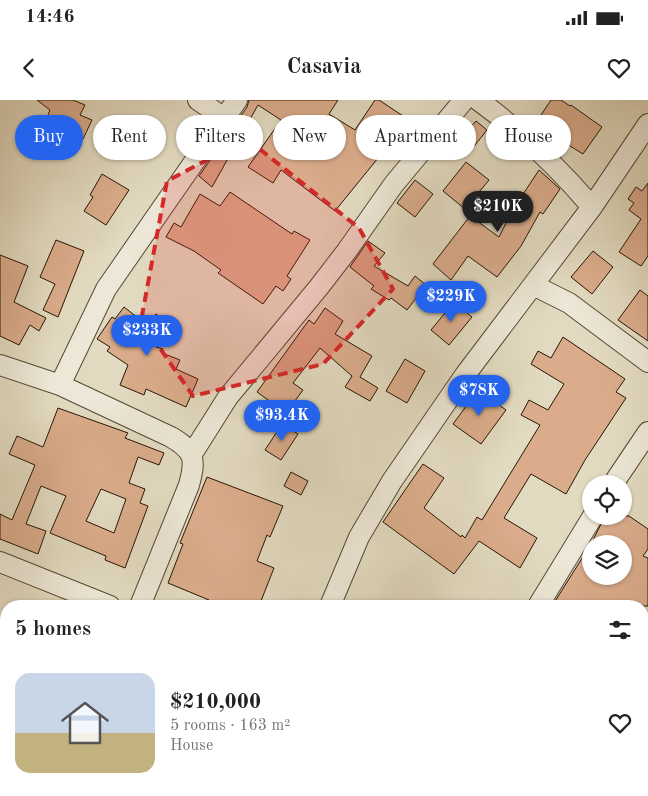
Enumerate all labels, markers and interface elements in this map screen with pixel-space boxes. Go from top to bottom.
text: 14:46 [25,8,74,27]
icon: back [15,54,43,82]
icon: heart [605,54,633,82]
text: Casavia [287,56,361,78]
chip: Buy [15,115,83,160]
chip: Rent [93,115,166,160]
chip: Filters [176,115,263,160]
chip: New [273,115,346,160]
chip: Apartment [356,115,476,160]
chip: House [486,115,571,160]
pin: $210K [463,190,533,233]
text: $210K [473,199,523,215]
pin: $229K [416,280,486,323]
text: $229K [426,289,476,305]
pin: $233K [112,314,182,357]
text: $233K [122,323,172,339]
pin: $78K [449,374,509,417]
text: $78K [459,383,499,399]
pin: $93.4K [241,400,323,442]
text: $93.4K [255,408,309,424]
map controls [582,475,632,585]
button: locate [582,475,632,525]
button: layers [582,535,632,585]
icon: filters [606,616,634,644]
text: 5 homes [15,619,91,640]
text: $210,000 [170,692,261,713]
icon: home [55,693,115,753]
icon: heart [606,709,634,737]
text: 5 rooms · 163 m² [170,718,290,734]
text: House [170,738,213,754]

